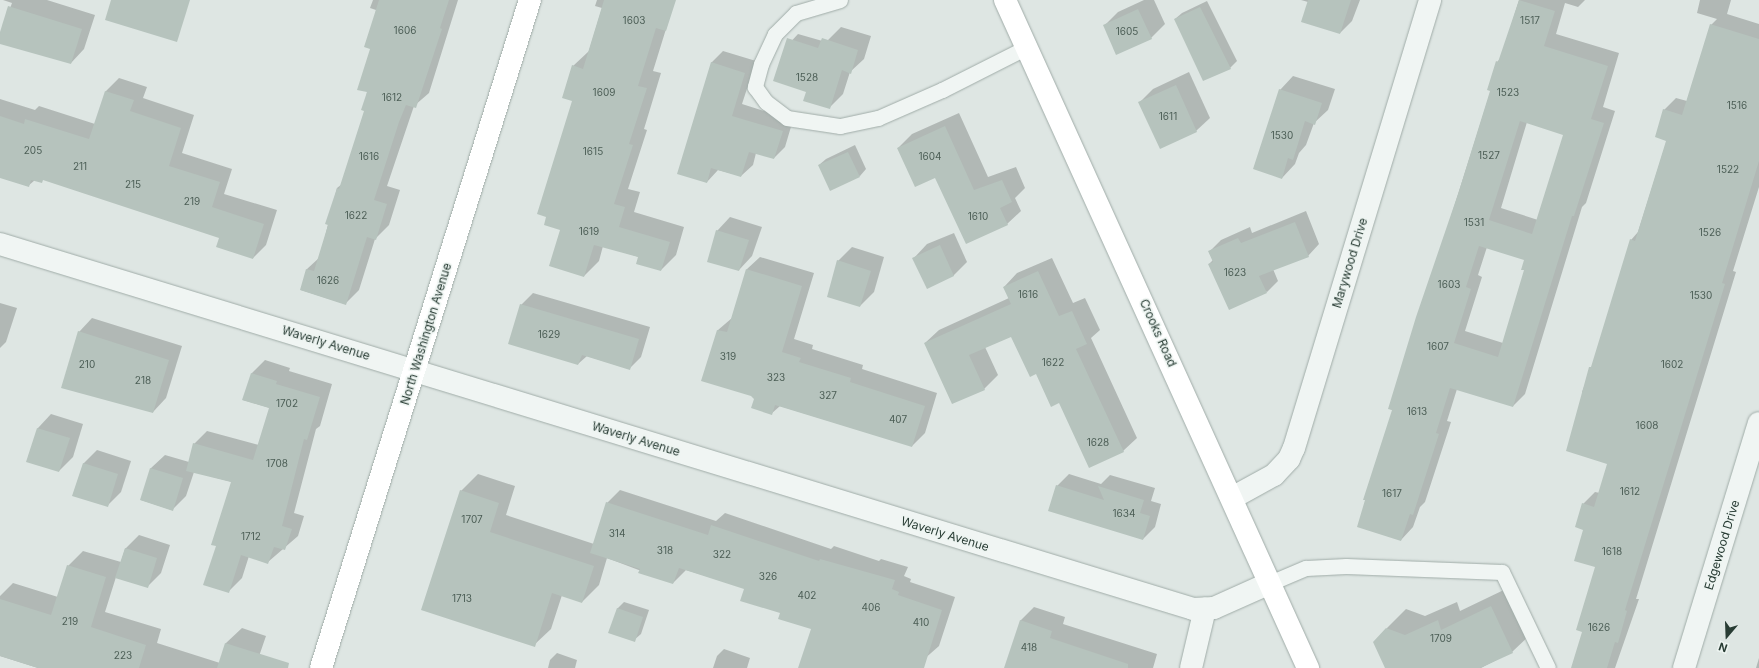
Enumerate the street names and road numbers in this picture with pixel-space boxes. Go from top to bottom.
street label: Marywood Drive [1329,216,1371,310]
street label: North Washington Avenue [398,261,454,407]
street label: Crooks Road [1137,297,1179,369]
street label: Waverly Avenue [280,323,372,363]
street label: Waverly Avenue [590,419,682,459]
street label: Edgewood Drive [1701,498,1743,592]
street label: Waverly Avenue [899,514,991,554]

